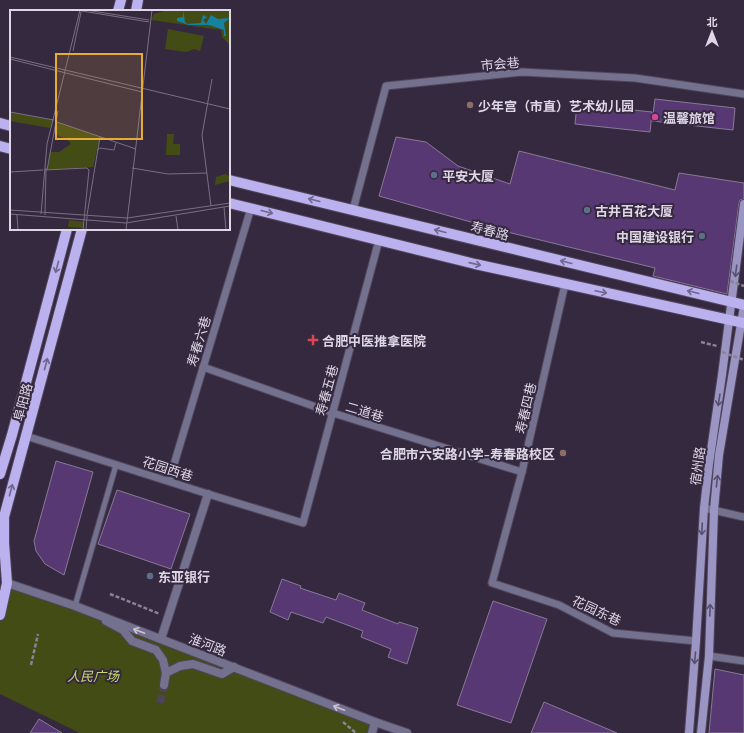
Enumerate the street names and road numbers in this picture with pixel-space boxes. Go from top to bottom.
street label: 市会巷 [480,53,520,73]
street label: 寿春路 [469,217,511,243]
street label: 寿春六巷 [182,314,214,368]
street label: 寿春五巷 [311,363,341,417]
street label: 阜阳路 [9,381,35,423]
street label: 寿春四巷 [511,381,539,435]
street label: 二道巷 [344,397,386,425]
street label: 宿州路 [686,445,708,487]
street label: 花园西巷 [141,452,195,484]
street label: 花园东巷 [570,591,624,629]
street label: 淮河路 [187,629,229,659]

